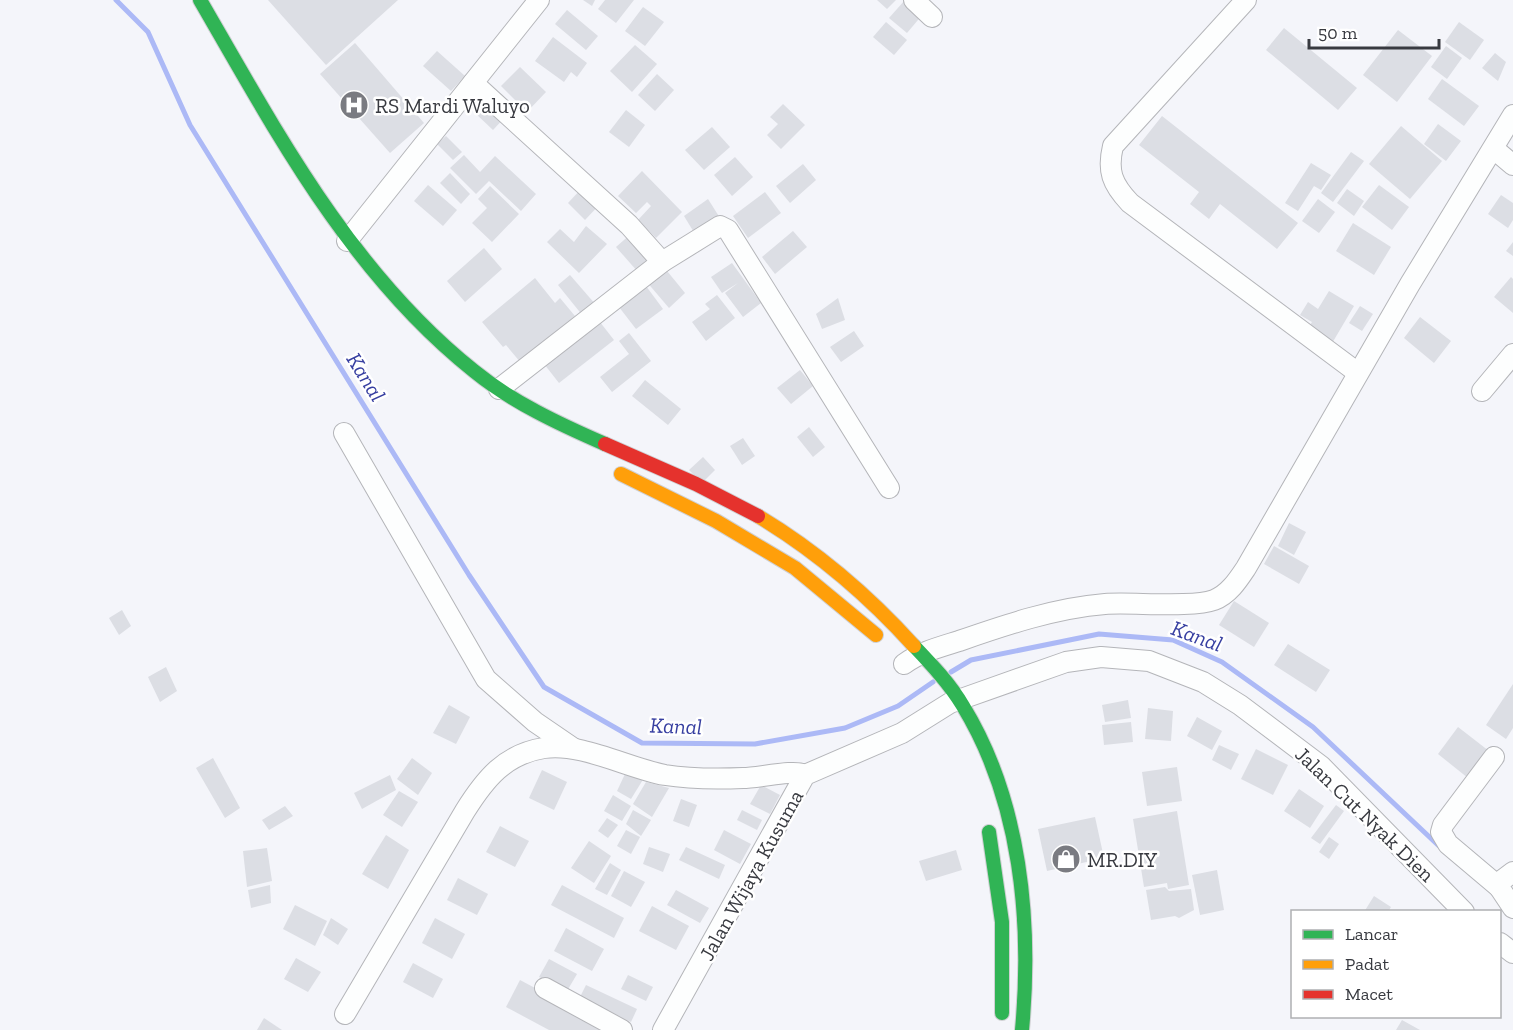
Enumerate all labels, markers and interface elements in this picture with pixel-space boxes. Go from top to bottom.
scale bar [1309,12,1440,50]
text: 50 m [1318,22,1358,44]
hospital icon: RS Mardi Waluyo [338,89,370,121]
place label: RS Mardi Waluyo [375,93,530,118]
water label: Kanal [341,348,391,406]
water label: Kanal [1168,614,1226,658]
water label: Kanal [649,712,703,740]
street label: Jalan Cut Nyak Dien [1290,741,1440,887]
street label: Jalan Wijaya Kusuma [694,785,809,965]
shop icon: MR.DIY [1050,843,1082,875]
place label: MR.DIY [1087,847,1157,872]
legend [1291,910,1501,1018]
text: Lancar [1345,923,1398,945]
text: Padat [1345,953,1389,975]
text: Macet [1345,983,1393,1005]

